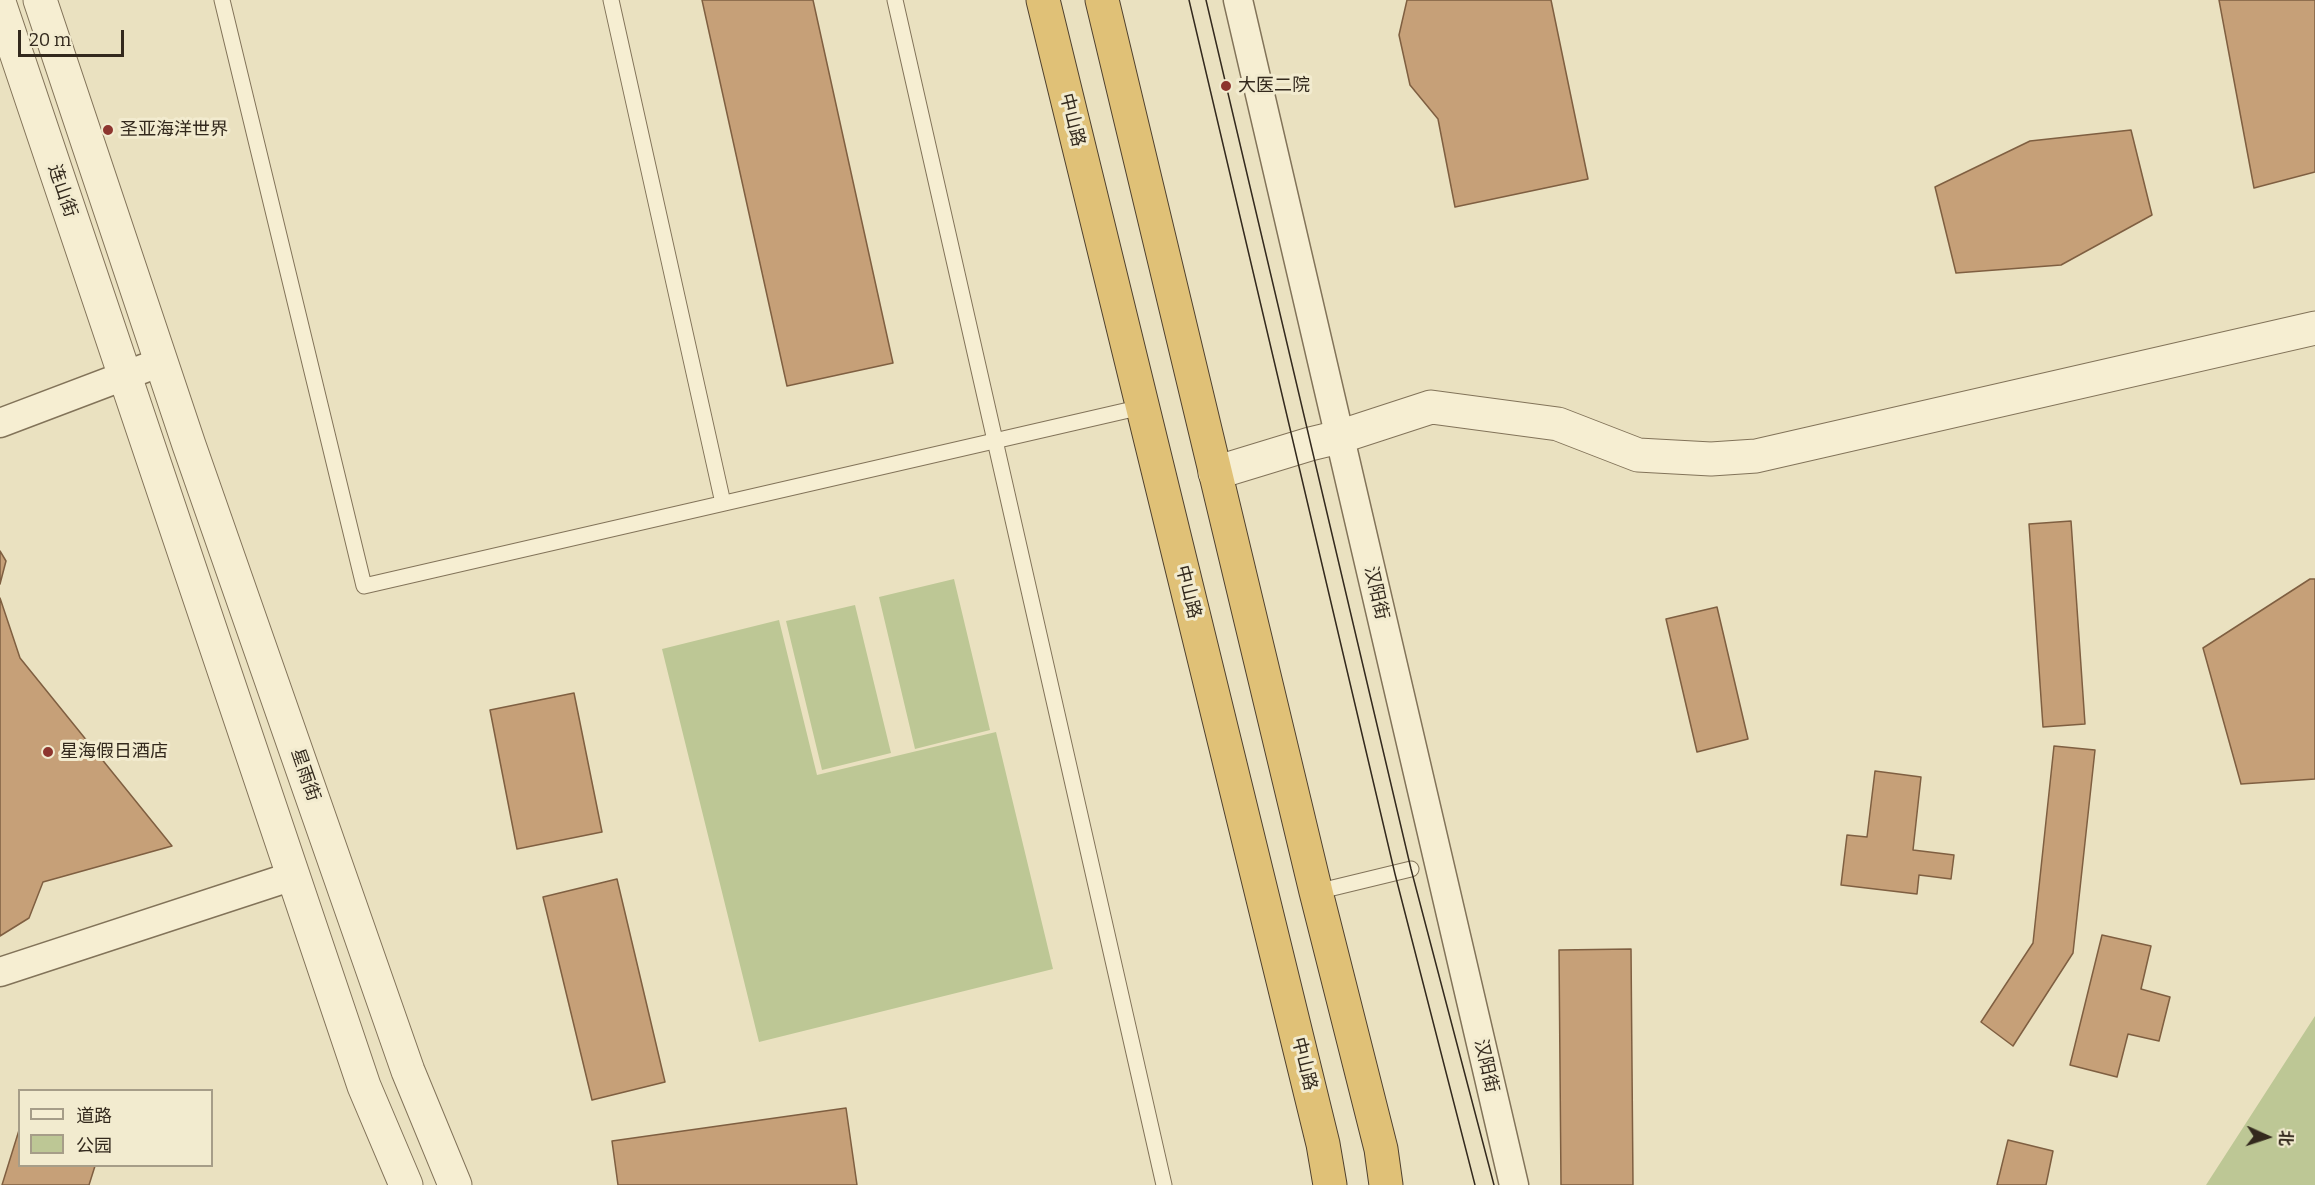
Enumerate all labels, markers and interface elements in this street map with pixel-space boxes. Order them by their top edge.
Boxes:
scale bar [21,18,128,56]
text: 20 m [29,29,71,51]
place label: 大医二院 [1238,75,1310,97]
marker: 大医二院 [1219,79,1233,93]
street label: 中山路 [1055,91,1089,149]
place label: 圣亚海洋世界 [120,119,228,141]
marker: 圣亚海洋世界 [101,123,115,137]
street label: 连山街 [43,162,81,220]
street label: 中山路 [1171,563,1205,621]
street label: 汉阳街 [1359,564,1393,622]
place label: 星海假日酒店 [60,741,168,763]
marker: 星海假日酒店 [41,745,55,759]
street label: 星雨街 [286,746,324,804]
street label: 中山路 [1287,1035,1321,1093]
street label: 汉阳街 [1469,1037,1503,1095]
legend [18,1089,213,1167]
text: 道路 [76,1105,112,1127]
north arrow [2237,1107,2297,1167]
text: 北 [2276,1129,2295,1146]
text: 公园 [76,1135,112,1157]

